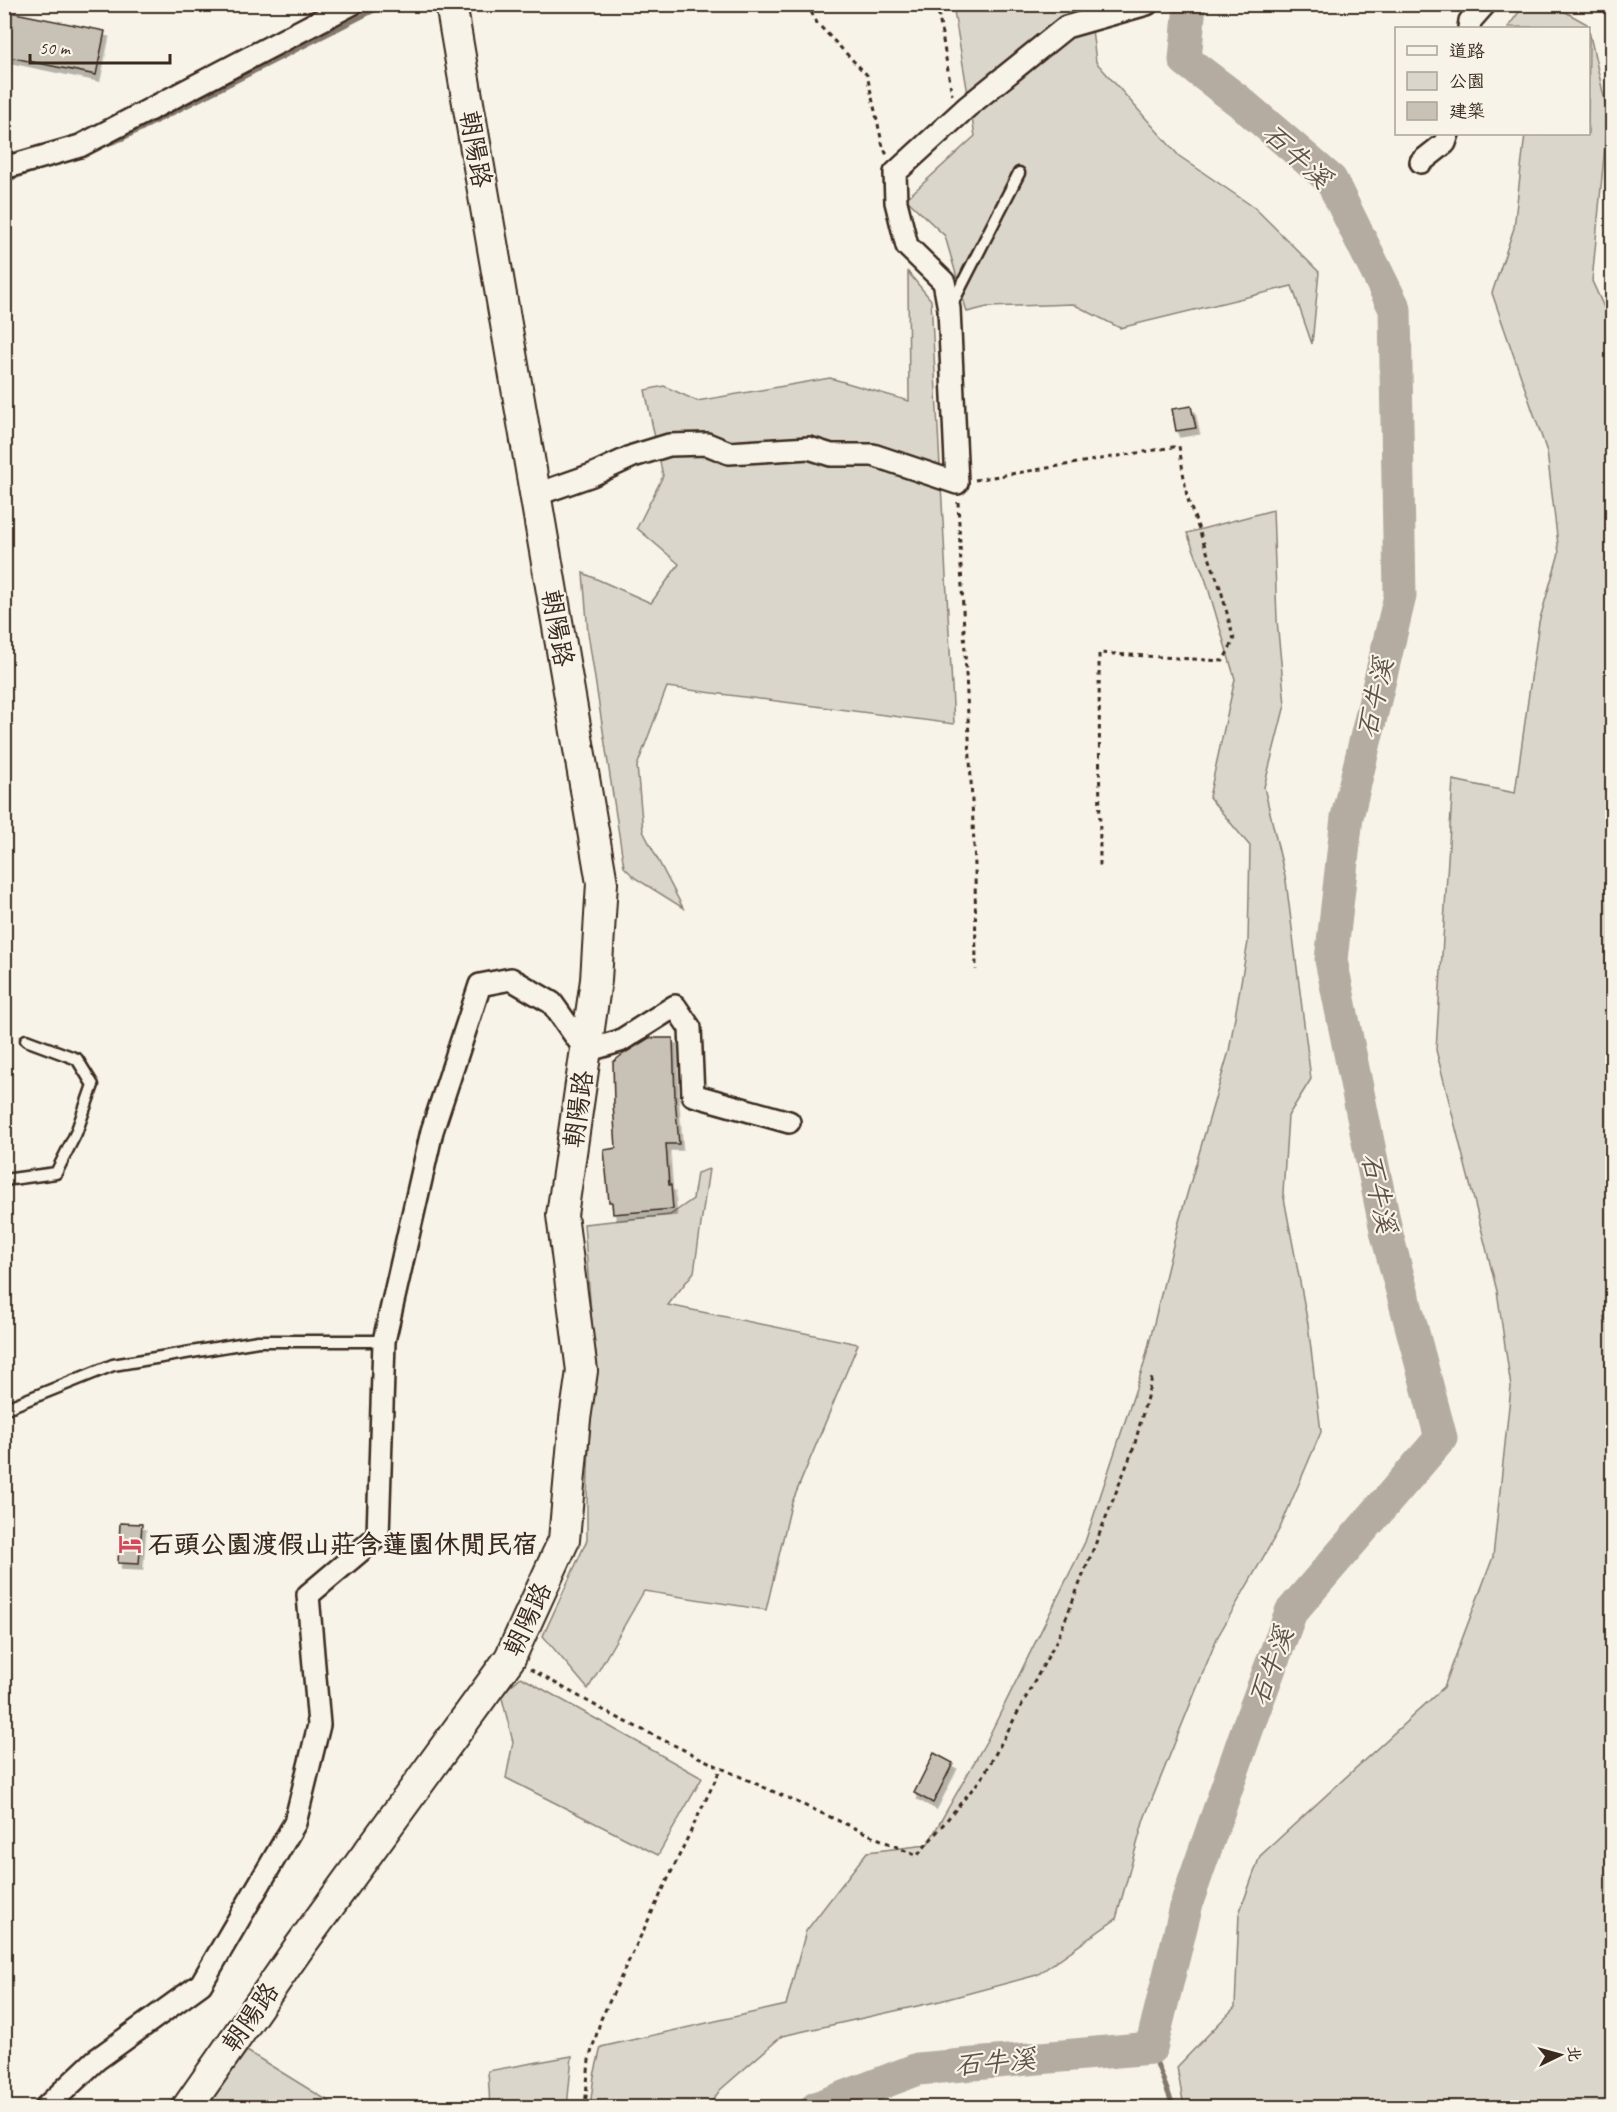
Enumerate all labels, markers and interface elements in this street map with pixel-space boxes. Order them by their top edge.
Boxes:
scale bar [30,27,170,65]
legend [1395,27,1590,135]
text: 50 m [39,37,72,59]
text: 道路 [1449,40,1485,62]
text: 公園 [1449,70,1485,92]
text: 建築 [1449,100,1485,122]
street label: 朝陽路 [452,108,499,190]
water label: 石牛溪 [1256,116,1340,197]
street label: 朝陽路 [534,587,581,669]
water label: 石牛溪 [1349,653,1401,741]
street label: 朝陽路 [557,1068,600,1150]
water label: 石牛溪 [1354,1150,1404,1238]
place label: 石頭公園渡假山莊含蓮園休閒民宿 [148,1528,538,1561]
hotel icon: 石頭公園渡假山莊含蓮園休閒民宿 [117,1531,143,1557]
street label: 朝陽路 [496,1577,559,1662]
water label: 石牛溪 [1241,1620,1302,1710]
street label: 朝陽路 [215,1976,286,2059]
north arrow [1530,2025,1590,2085]
water label: 石牛溪 [953,2041,1039,2082]
text: 北 [1563,2045,1585,2063]

